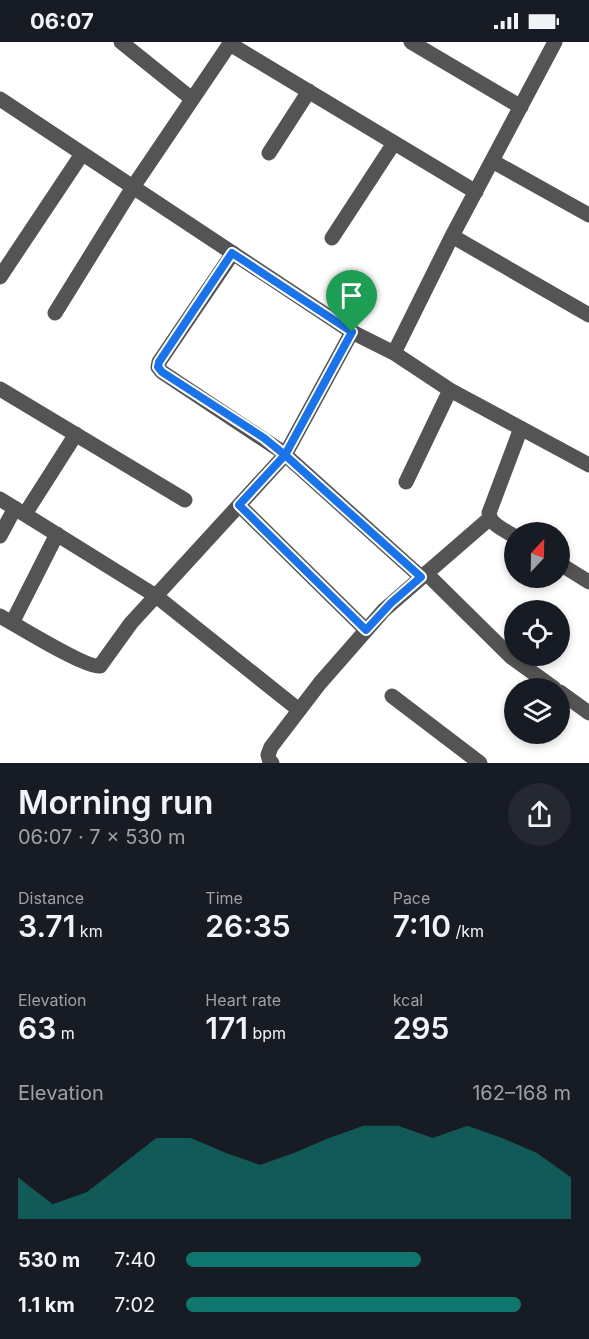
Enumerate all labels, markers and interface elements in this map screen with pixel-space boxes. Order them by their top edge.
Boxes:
text: 06:07 [30,8,94,34]
pin [326,270,377,332]
icon: arrive [335,279,368,312]
north arrow [504,522,570,588]
map controls [504,522,570,744]
button: locate [504,600,570,666]
button: layers [504,678,570,744]
text: Morning run [18,782,213,822]
button: share [508,783,571,846]
text: 06:07 · 7 × 530 m [18,825,185,849]
text: Distance [18,888,84,908]
text: Time [205,888,243,908]
text: Pace [393,888,430,908]
text: 3.71 [18,908,75,944]
text: 26:35 [205,908,291,944]
text: 7:10 [393,908,451,944]
text: km [75,921,103,941]
text: /km [451,921,484,941]
text: Elevation [18,990,87,1010]
text: Heart rate [205,990,281,1010]
text: kcal [393,990,423,1010]
text: 63 [18,1010,56,1046]
text: 171 [205,1010,248,1046]
text: 295 [393,1010,449,1046]
text: m [56,1023,75,1043]
text: bpm [248,1023,286,1043]
text: Elevation [18,1081,104,1105]
text: 162–168 m [472,1081,571,1105]
text: 530 m [18,1248,80,1272]
text: 7:40 [114,1248,156,1272]
text: 1.1 km [18,1293,75,1317]
text: 7:02 [114,1293,155,1317]

